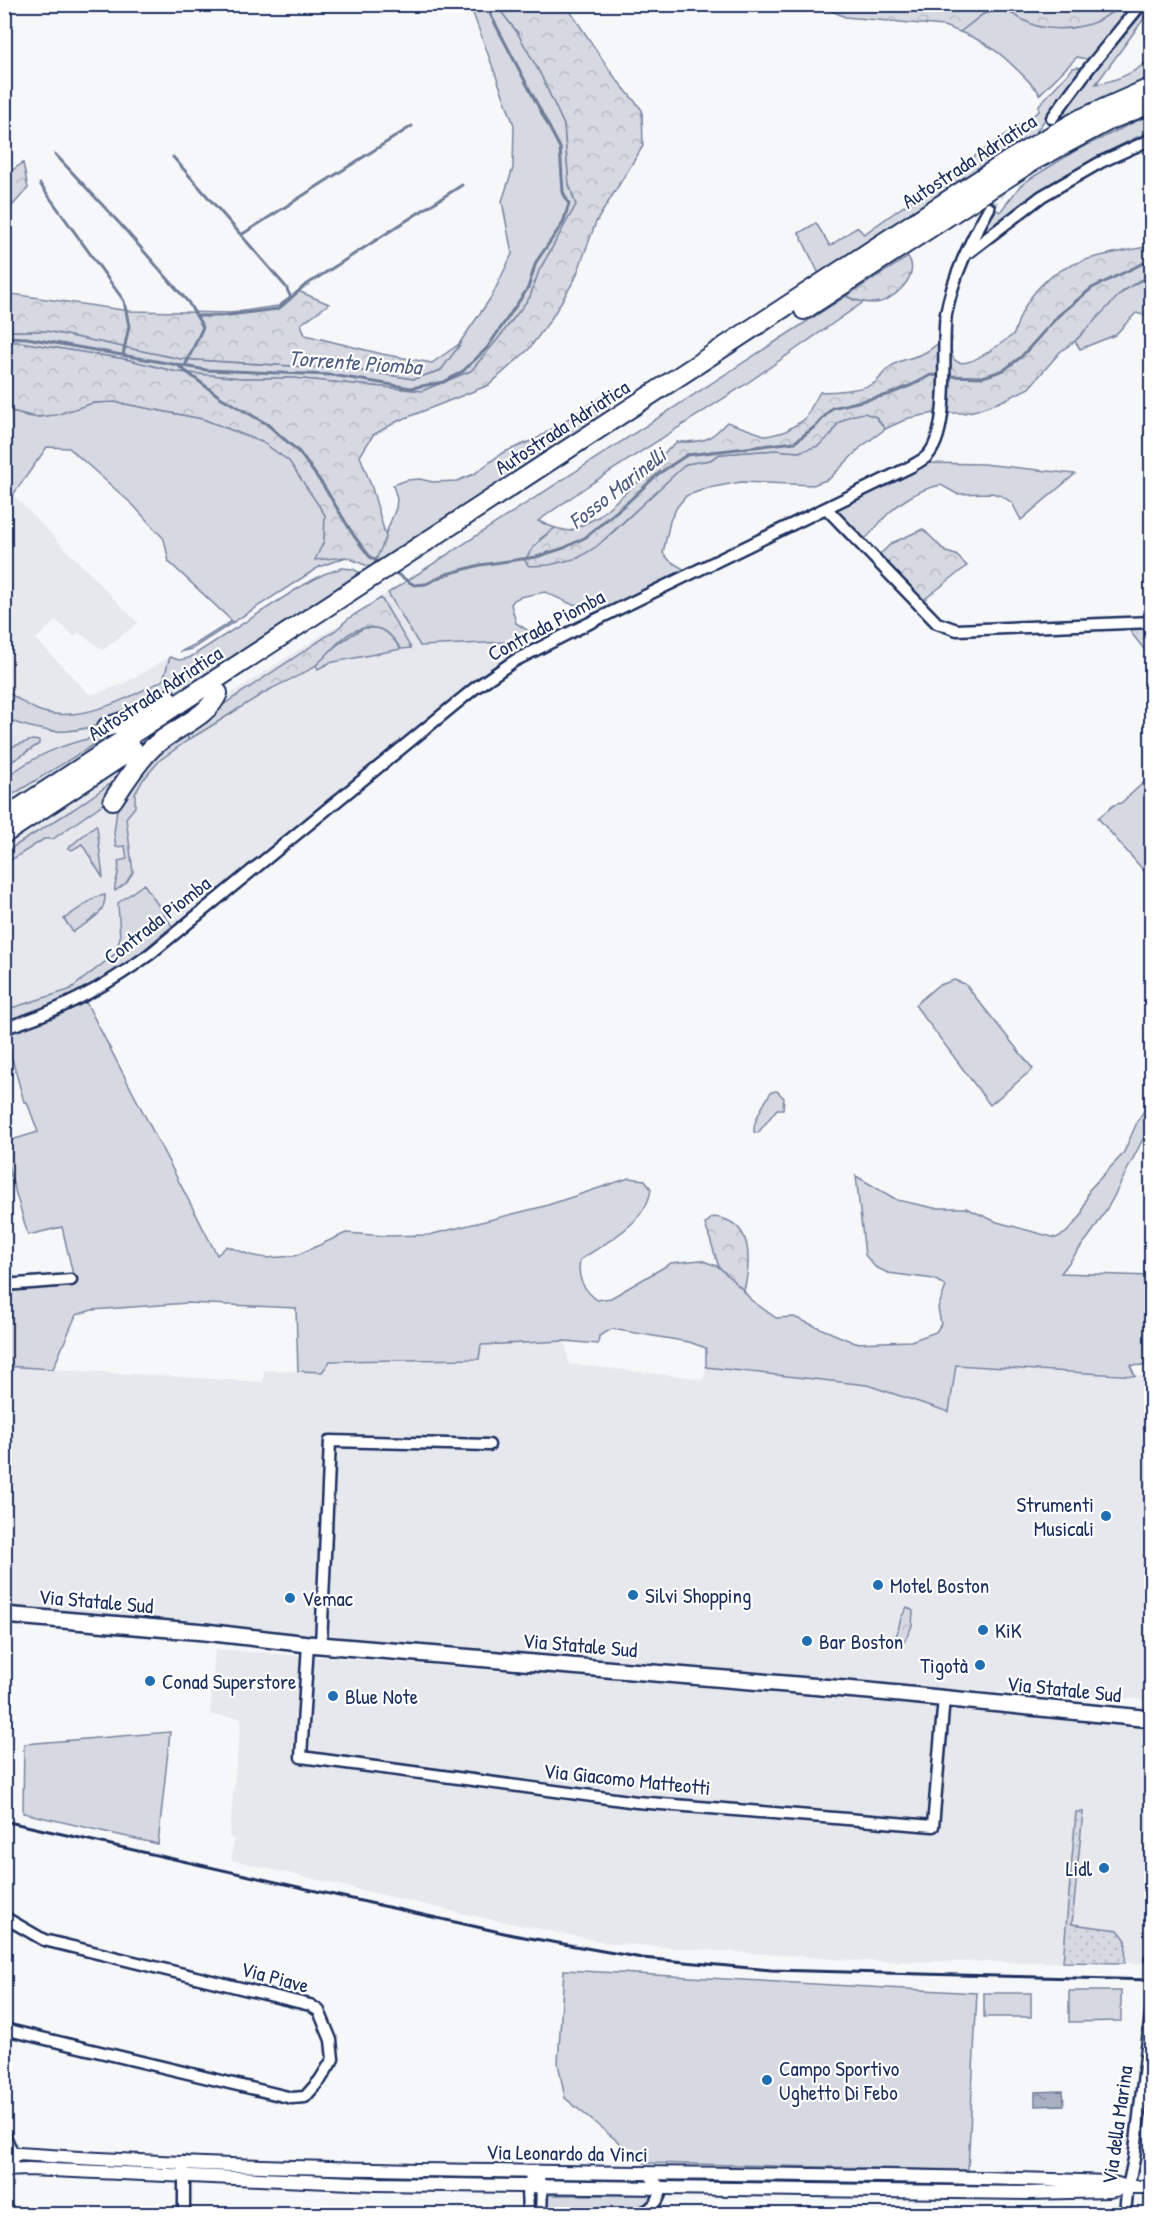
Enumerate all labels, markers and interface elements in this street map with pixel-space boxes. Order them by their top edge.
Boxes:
street label: Autostrada Adriatica [896,107,1042,215]
water label: Torrente Piomba [288,342,425,382]
street label: Autostrada Adriatica [489,373,635,481]
water label: Fosso Marinelli [562,439,674,536]
street label: Contrada Piomba [482,582,610,668]
street label: Autostrada Adriatica [82,639,228,747]
street label: Contrada Piomba [97,869,217,971]
place label: Strumenti Musicali [1017,1490,1094,1543]
marker: Strumenti Musicali [1099,1509,1113,1523]
place label: Motel Boston [890,1571,989,1600]
marker: Motel Boston [871,1578,885,1592]
place label: Silvi Shopping [645,1581,751,1610]
street label: Via Statale Sud [37,1582,155,1620]
place label: Vemac [302,1584,354,1613]
marker: Silvi Shopping [626,1588,640,1602]
marker: Vemac [283,1591,297,1605]
place label: KiK [995,1616,1022,1645]
marker: KiK [976,1623,990,1637]
street label: Via Statale Sud [521,1626,639,1664]
place label: Bar Boston [819,1627,903,1656]
marker: Bar Boston [800,1634,814,1648]
place label: Tigotà [920,1651,968,1680]
marker: Tigotà [973,1658,987,1672]
place label: Conad Superstore [162,1667,296,1696]
street label: Via Statale Sud [1005,1669,1123,1709]
marker: Conad Superstore [143,1674,157,1688]
place label: Blue Note [345,1682,418,1711]
marker: Blue Note [326,1689,340,1703]
street label: Via Giacomo Matteotti [542,1756,712,1802]
place label: Lidl [1066,1854,1092,1883]
marker: Lidl [1097,1861,1111,1875]
street label: Via Piave [238,1954,312,2000]
place label: Campo Sportivo Ughetto Di Febo [779,2054,899,2107]
street label: Via della Marina [1094,2064,1140,2186]
marker: Campo Sportivo Ughetto Di Febo [760,2073,774,2087]
street label: Via Leonardo da Vinci [486,2137,648,2169]

